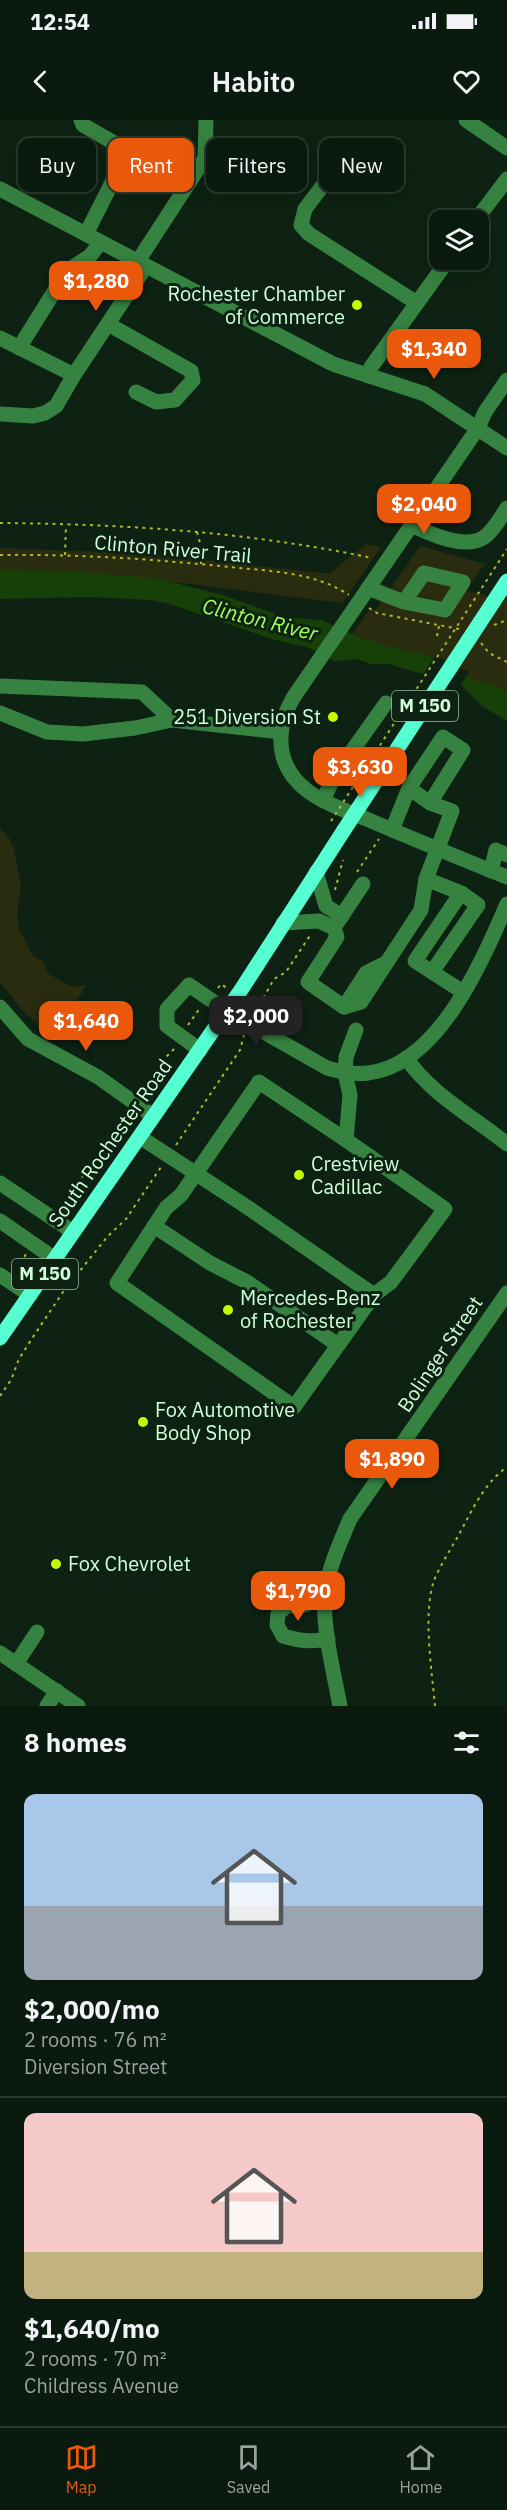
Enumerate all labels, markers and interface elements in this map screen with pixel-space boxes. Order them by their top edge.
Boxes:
text: 12:54 [30,7,90,36]
text: Habito [212,64,295,99]
icon: back [24,65,57,98]
icon: heart [450,65,483,98]
chip: Buy [18,138,96,192]
chip: Rent [108,138,194,192]
chip: Filters [206,138,307,192]
chip: New [319,138,404,192]
map controls [429,210,489,270]
button: layers [429,210,489,270]
pin: $1,280 [47,261,145,312]
text: $1,280 [63,267,129,294]
place label: Rochester Chamber of Commerce [167,280,345,330]
marker: Rochester Chamber of Commerce [350,298,364,312]
pin: $1,340 [385,329,483,380]
text: $1,340 [401,335,467,362]
pin: $2,040 [375,484,473,535]
text: $2,040 [391,490,457,517]
street label: Clinton River Trail [93,528,253,569]
water label: Clinton River [200,591,322,647]
road number: M 150 [392,691,458,721]
place label: 251 Diversion St [173,703,321,730]
marker: 251 Diversion St [326,710,340,724]
pin: $3,630 [311,747,409,798]
text: $3,630 [327,753,393,780]
pin: $2,000 [207,996,305,1047]
pin: $1,640 [37,1001,135,1052]
text: $2,000 [223,1002,289,1029]
text: $1,640 [53,1007,119,1034]
street label: South Rochester Road [41,1053,178,1232]
place label: Crestview Cadillac [311,1150,399,1200]
marker: Crestview Cadillac [292,1168,306,1182]
road number: M 150 [12,1259,78,1289]
place label: Mercedes-Benz of Rochester [240,1284,380,1334]
street label: Bolinger Street [391,1290,488,1417]
marker: Mercedes-Benz of Rochester [221,1303,235,1317]
place label: Fox Automotive Body Shop [155,1396,295,1446]
marker: Fox Automotive Body Shop [136,1415,150,1429]
pin: $1,890 [343,1439,441,1490]
text: $1,890 [359,1445,425,1472]
place label: Fox Chevrolet [68,1550,191,1577]
marker: Fox Chevrolet [49,1557,63,1571]
pin: $1,790 [249,1571,347,1622]
text: $1,790 [265,1577,331,1604]
text: 8 homes [24,1725,127,1759]
icon: filters [450,1726,483,1759]
icon: home [200,1833,308,1941]
text: $2,000/mo [24,1992,160,2026]
text: 2 rooms · 76 m² [24,2026,167,2053]
text: Diversion Street [24,2053,167,2080]
icon: home [200,2152,308,2260]
text: $1,640/mo [24,2311,160,2345]
text: 2 rooms · 70 m² [24,2345,167,2372]
text: Childress Avenue [24,2372,179,2399]
tab: Map [65,2441,98,2497]
tab: Saved [227,2441,270,2497]
tab: Home [399,2441,442,2497]

